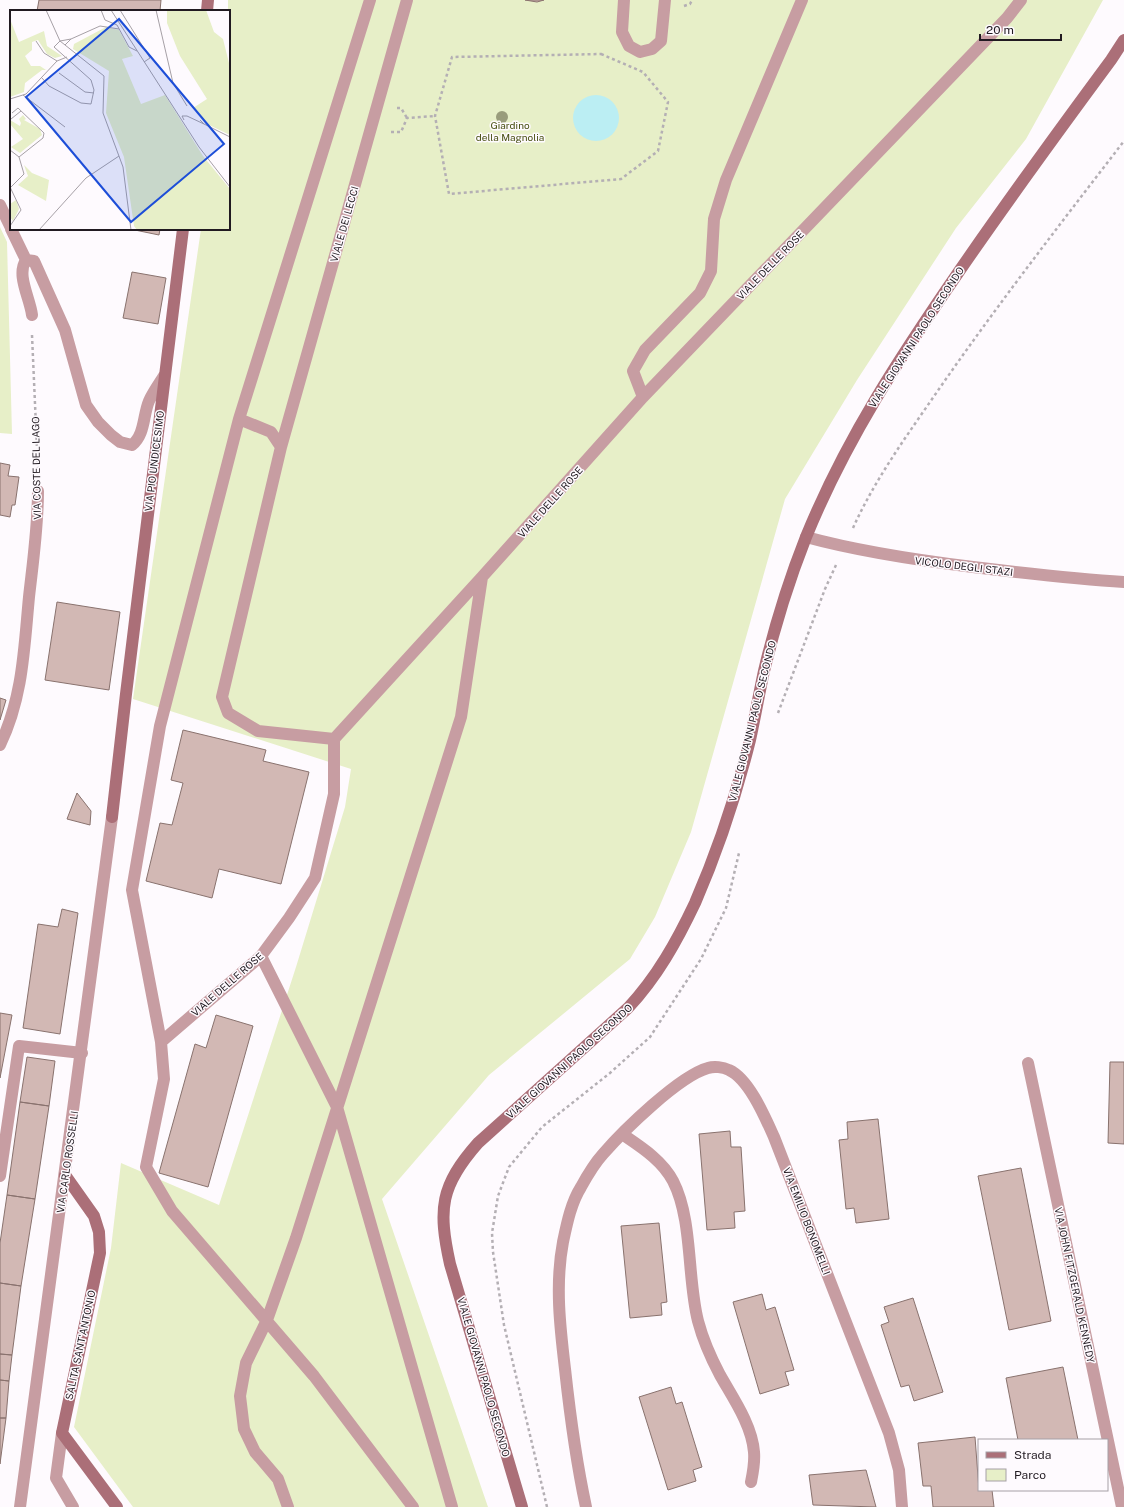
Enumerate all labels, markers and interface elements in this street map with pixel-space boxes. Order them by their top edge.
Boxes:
inset map [10,10,230,230]
scale bar [980,16,1061,42]
text: 20 m [986,23,1014,37]
park label: Giardino della Magnolia [476,119,544,143]
street label: VIALE DEI LECCI [327,185,361,263]
street label: VIALE DELLE ROSE [734,228,806,302]
street label: VIALE GIOVANNI PAOLO SECONDO [866,264,966,410]
street label: VIA PIO UNDICESIMO [142,410,166,512]
street label: VIA COSTE DEL LAGO [29,416,43,520]
street label: VIALE DELLE ROSE [515,464,585,540]
street label: VICOLO DEGLI STAZI [914,554,1014,578]
street label: VIALE GIOVANNI PAOLO SECONDO [726,639,778,803]
street label: VIALE DELLE ROSE [189,950,265,1018]
street label: VIALE GIOVANNI PAOLO SECONDO [503,1001,635,1121]
street label: VIA CARLO ROSSELLI [54,1110,80,1214]
street label: VIA EMILIO BONOMELLI [781,1166,833,1276]
street label: VIA JOHN FITZGERALD KENNEDY [1053,1206,1097,1364]
street label: SALITA SANT'ANTONIO [62,1289,98,1401]
street label: VIALE GIOVANNI PAOLO SECONDO [455,1296,513,1458]
legend [978,1439,1108,1491]
text: Strada [1014,1448,1051,1462]
text: Parco [1014,1468,1046,1482]

